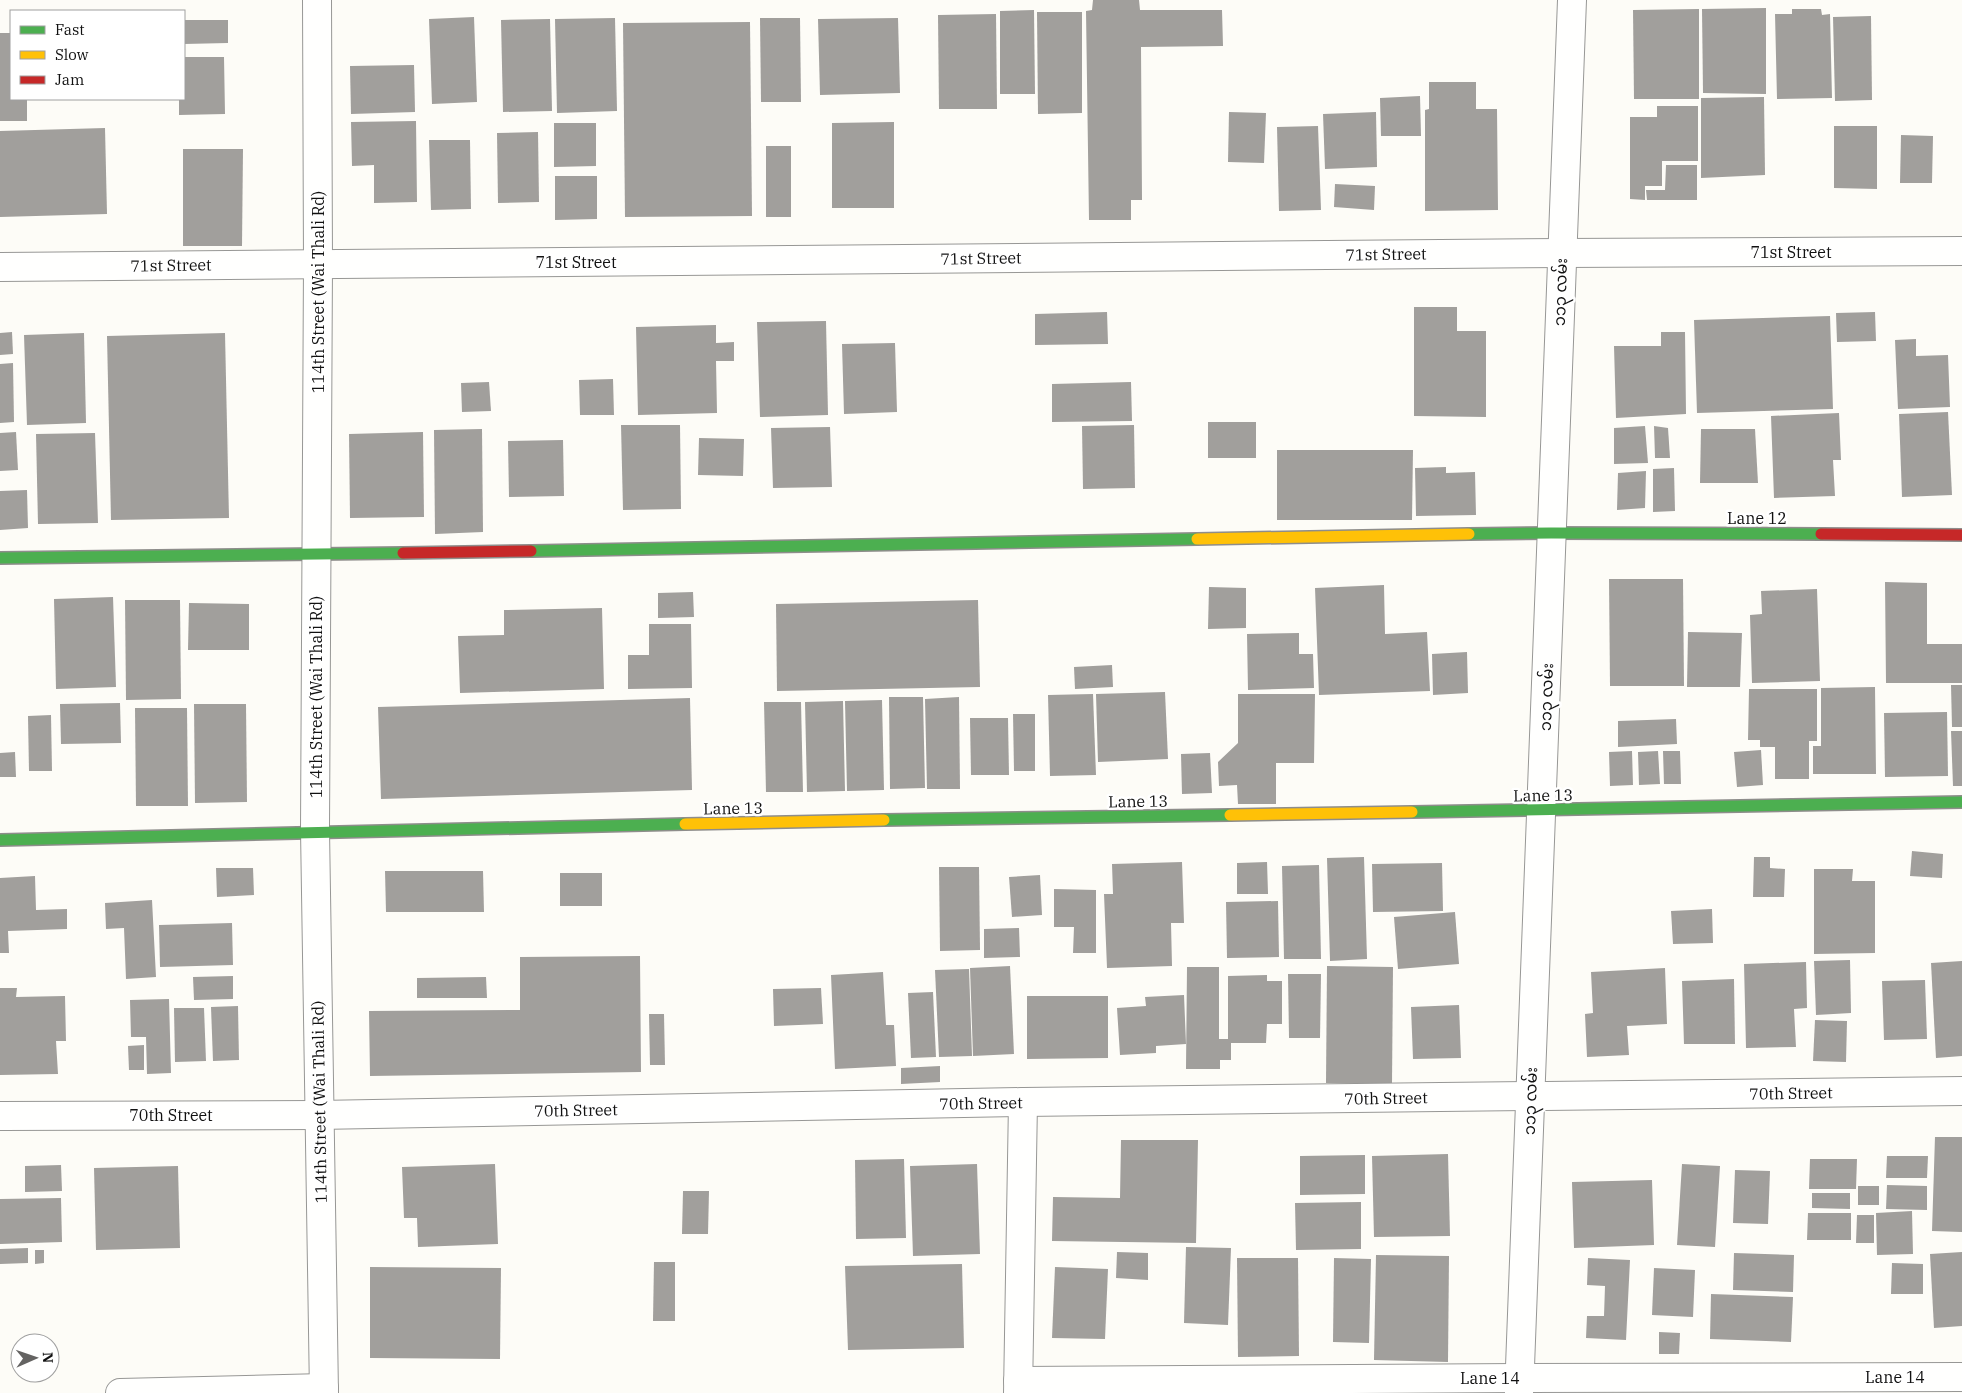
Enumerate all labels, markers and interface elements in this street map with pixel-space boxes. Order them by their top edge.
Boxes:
legend [10,10,185,100]
text: Fast [55,20,85,39]
text: Slow [55,45,89,64]
text: Jam [55,70,84,89]
street label: 114th Street (Wai Thali Rd) [308,191,328,393]
street label: 71st Street [1750,242,1832,262]
street label: 71st Street [1345,243,1427,265]
street label: 71st Street [940,247,1022,269]
street label: 71st Street [535,252,617,272]
street label: 71st Street [130,254,212,276]
street label: ၁၁၃ လမ်း [1548,258,1575,326]
street label: Lane 12 [1727,508,1787,528]
street label: 114th Street (Wai Thali Rd) [306,596,326,798]
street label: ၁၁၃ လမ်း [1534,663,1561,731]
street label: Lane 13 [1513,784,1573,806]
street label: Lane 13 [1108,790,1168,812]
street label: Lane 13 [703,797,763,819]
street label: 114th Street (Wai Thali Rd) [307,1001,331,1203]
street label: ၁၁၃ လမ်း [1518,1067,1545,1135]
street label: 70th Street [1749,1082,1833,1104]
street label: 70th Street [1344,1087,1428,1109]
street label: 70th Street [939,1092,1023,1114]
street label: 70th Street [534,1099,618,1121]
street label: 70th Street [129,1105,213,1125]
north arrow [10,1333,60,1383]
text: N [39,1352,57,1363]
street label: Lane 14 [1865,1367,1925,1387]
street label: Lane 14 [1460,1368,1520,1388]

